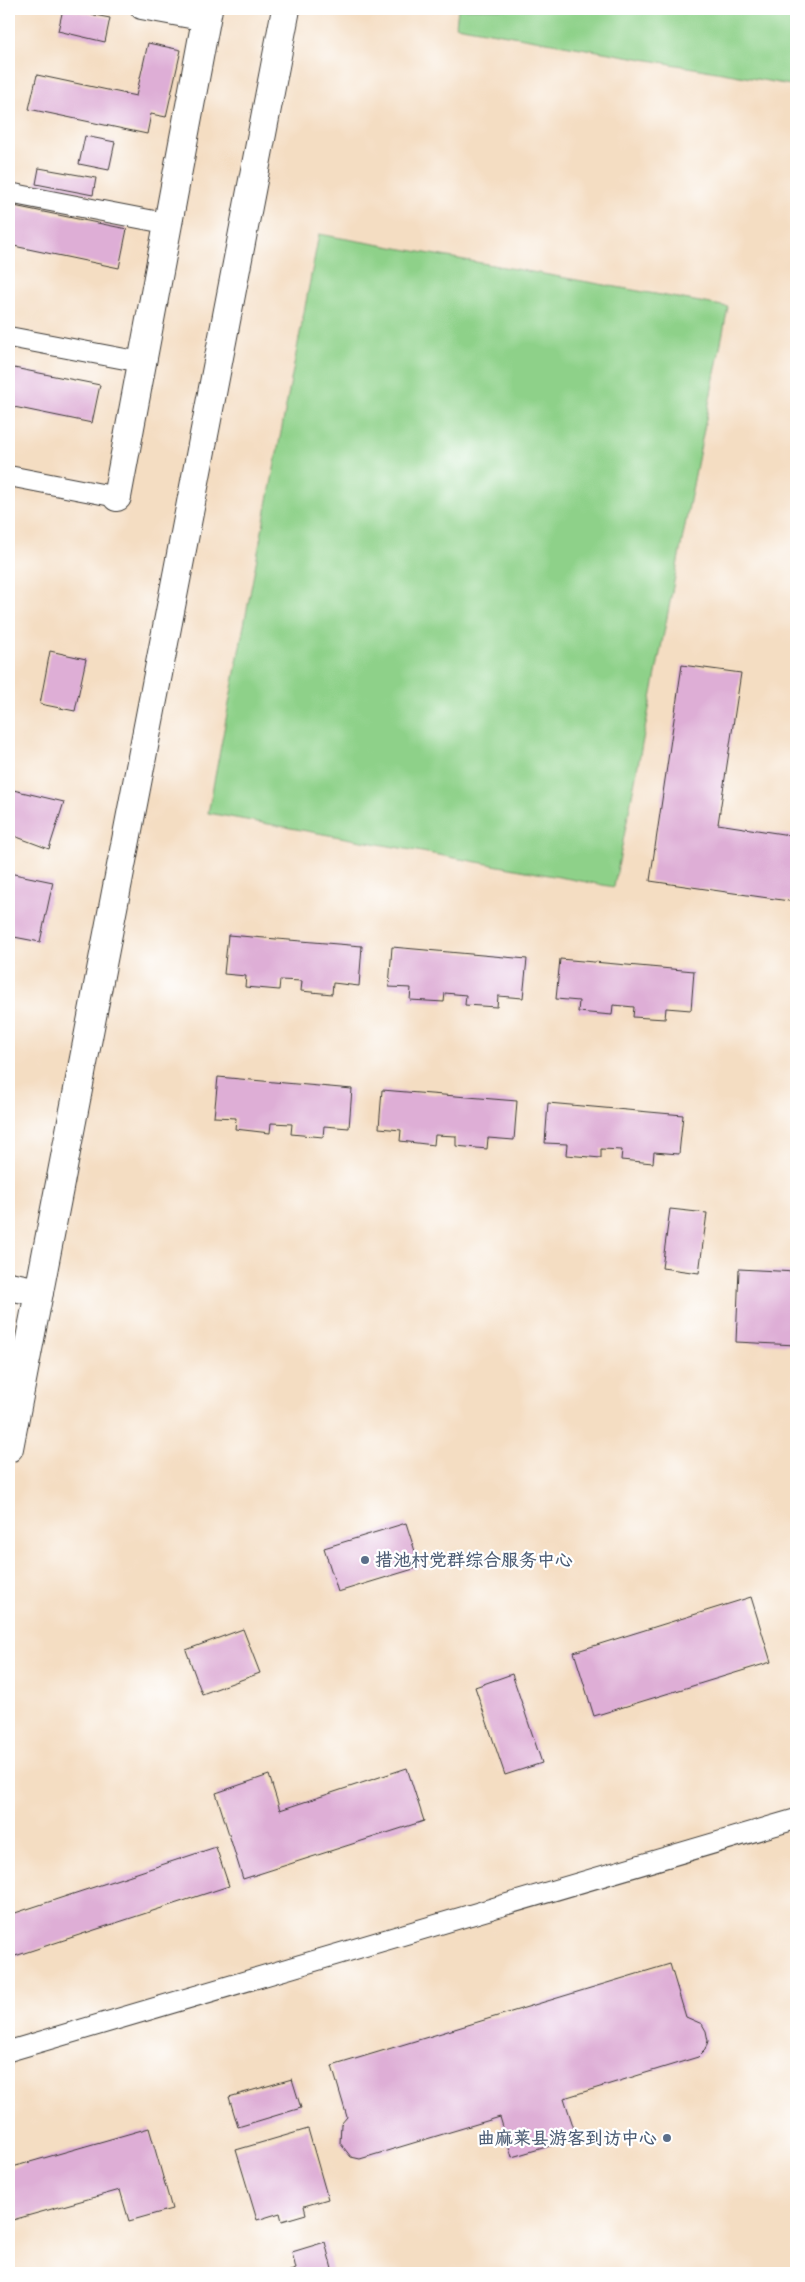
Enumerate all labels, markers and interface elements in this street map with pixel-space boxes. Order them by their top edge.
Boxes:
place label: 措池村党群综合服务中心 [375,1549,573,1572]
marker: 措池村党群综合服务中心 [359,1554,371,1566]
place label: 曲麻莱县游客到访中心 [477,2127,657,2150]
marker: 曲麻莱县游客到访中心 [661,2132,673,2144]

